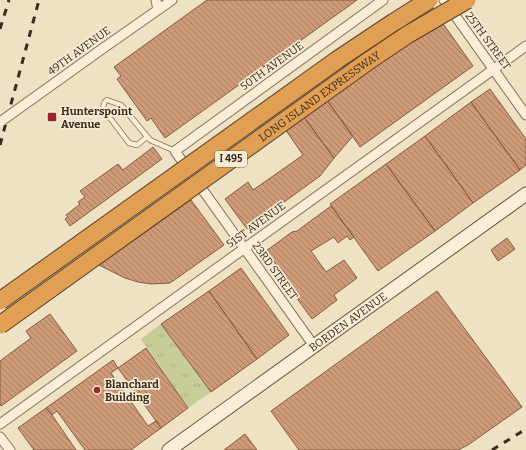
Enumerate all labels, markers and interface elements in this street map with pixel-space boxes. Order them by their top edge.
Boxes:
street label: 25TH STREET [463,10,514,73]
street label: 49TH AVENUE [45,24,113,78]
street label: 50TH AVENUE [238,39,306,93]
street label: LONG ISLAND EXPRESSWAY [256,48,383,144]
place label: Hunterspoint Avenue [61,105,133,131]
marker: Hunterspoint Avenue [46,111,58,123]
road number: I 495 [215,151,247,167]
street label: 51ST AVENUE [224,199,288,251]
street label: 23RD STREET [250,239,301,303]
street label: BORDEN AVENUE [306,289,389,354]
place label: Blanchard Building [105,378,159,404]
marker: Blanchard Building [92,385,102,395]

